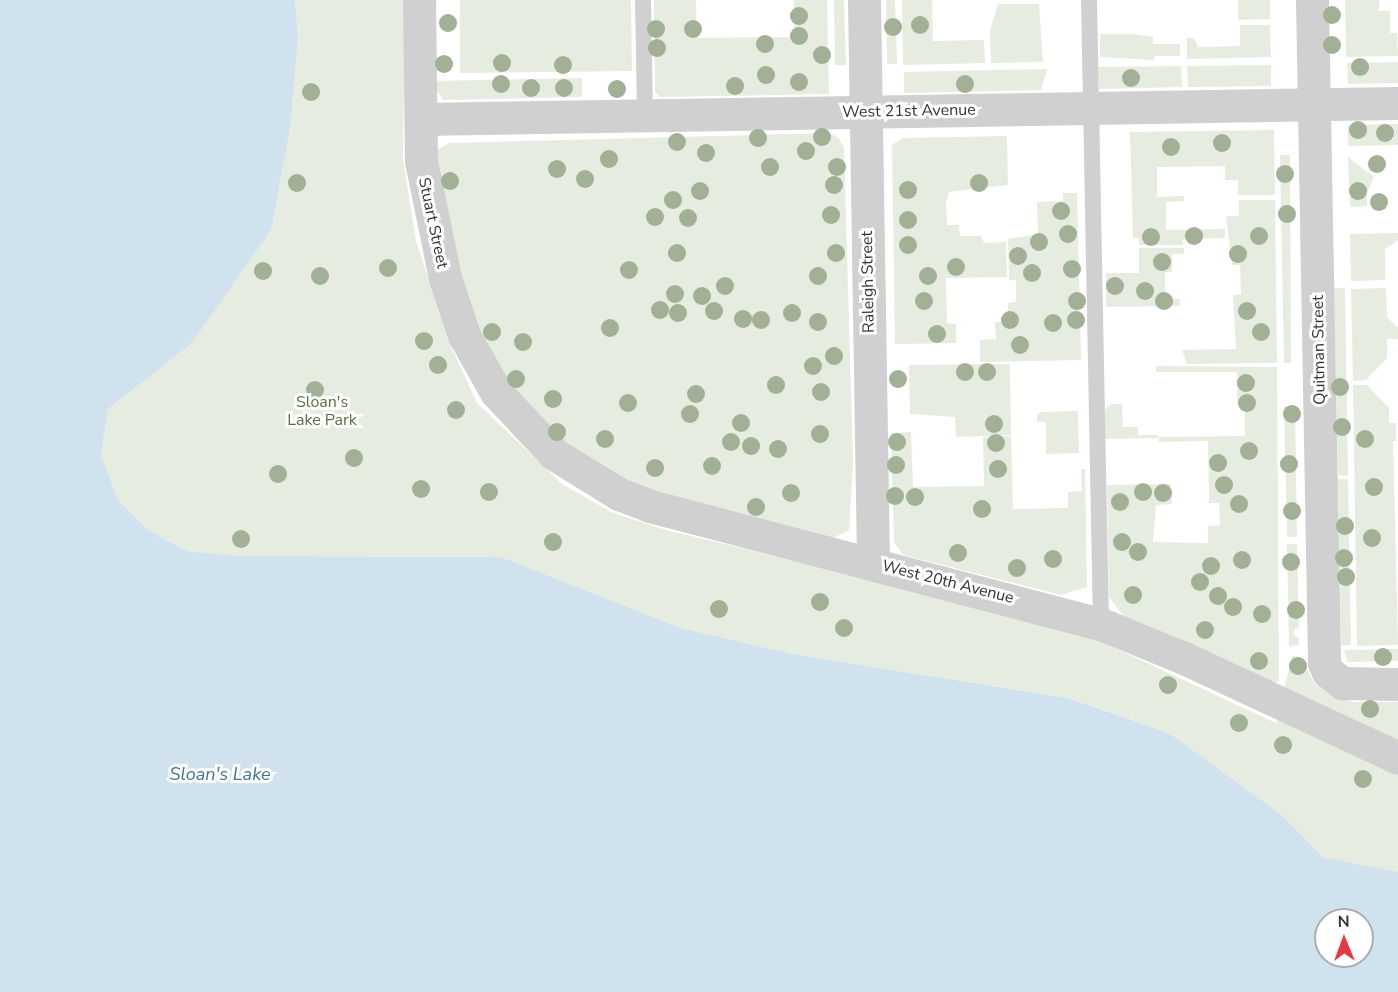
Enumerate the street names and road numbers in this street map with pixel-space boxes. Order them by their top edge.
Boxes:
street label: West 21st Avenue [842,100,976,122]
street label: Stuart Street [414,176,452,270]
street label: Raleigh Street [858,231,878,333]
street label: Quitman Street [1308,295,1330,405]
street label: West 20th Avenue [880,556,1016,608]

